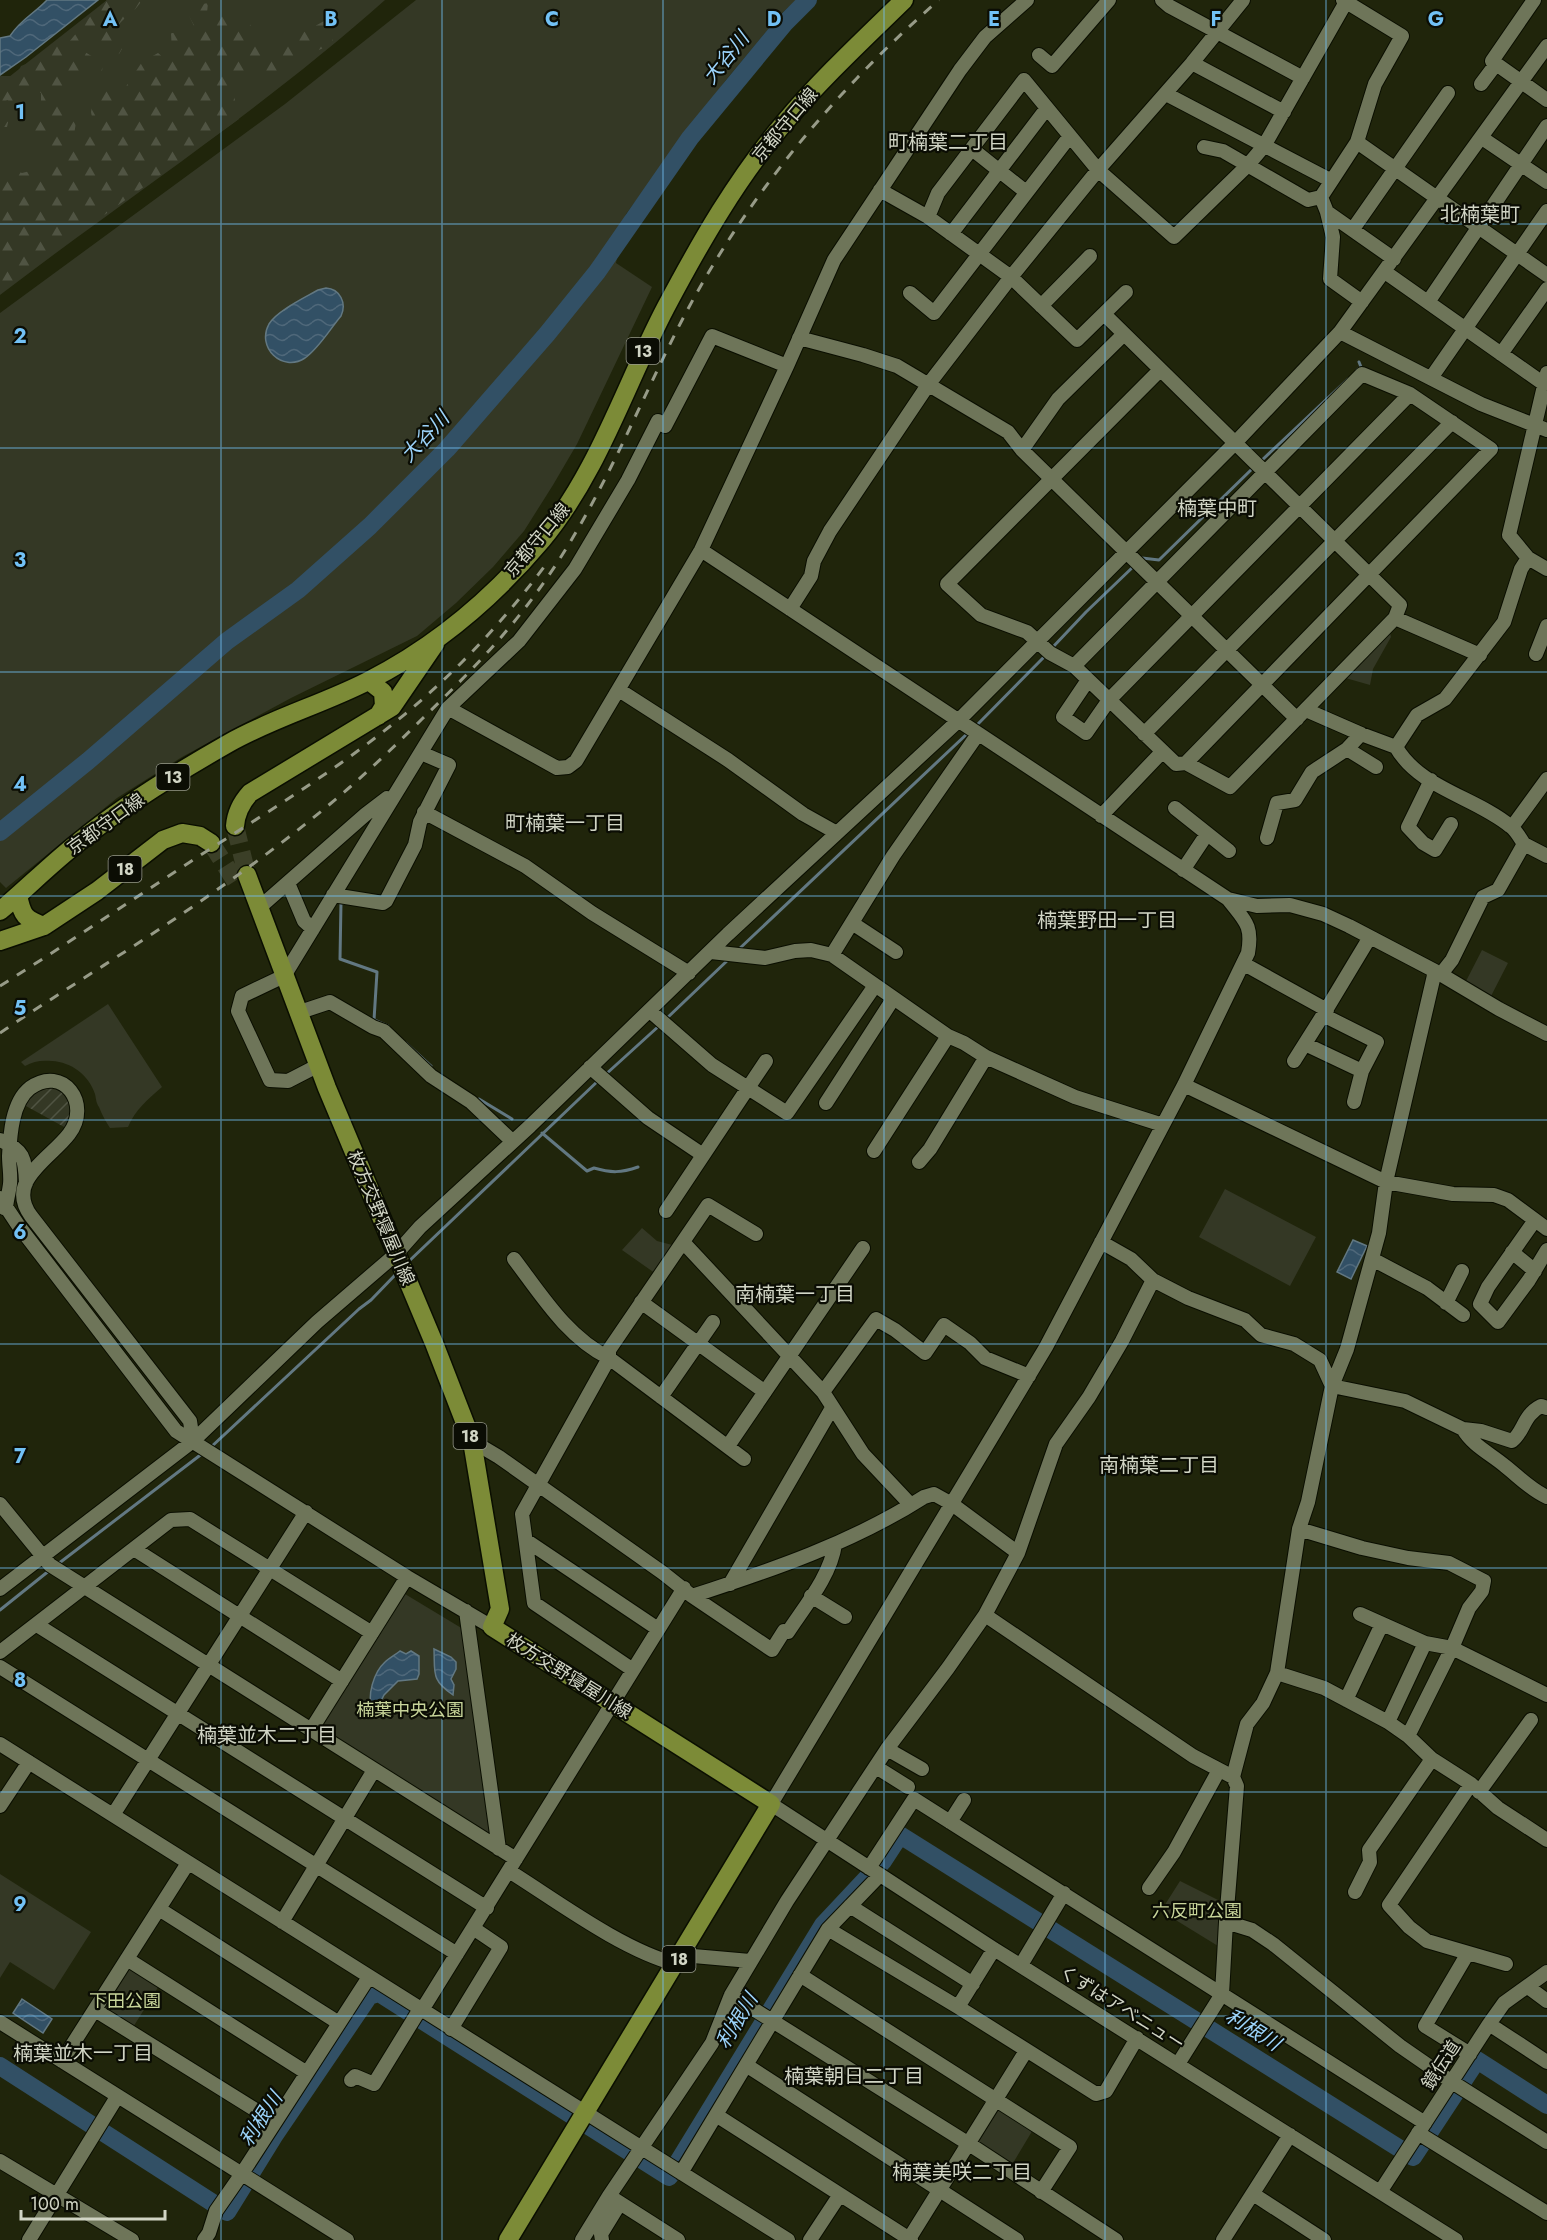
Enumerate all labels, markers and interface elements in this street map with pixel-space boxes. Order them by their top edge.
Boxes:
text: A [102,5,118,34]
text: B [324,5,338,34]
text: C [545,5,559,34]
text: D [767,5,781,34]
text: E [988,5,1000,34]
text: F [1210,5,1222,34]
text: G [1428,5,1444,34]
water label: 大谷川 [696,24,757,90]
street label: 京都守口線 [746,82,824,168]
text: 1 [15,98,25,127]
district label: 町楠葉二丁目 [888,128,1008,157]
district label: 北楠葉町 [1440,200,1520,229]
text: 2 [13,322,27,351]
road number: 13 [626,338,660,364]
water label: 大谷川 [394,404,457,469]
district label: 楠葉中町 [1177,494,1257,523]
street label: 京都守口線 [498,497,576,583]
text: 3 [14,546,26,575]
road number: 13 [156,764,190,790]
text: 4 [13,770,27,799]
street label: 京都守口線 [62,787,150,861]
district label: 町楠葉一丁目 [505,809,625,838]
road number: 18 [108,856,142,882]
district label: 楠葉野田一丁目 [1037,906,1177,935]
text: 5 [14,994,27,1023]
street label: 枚方交野寝屋川線 [341,1147,421,1289]
text: 6 [13,1218,27,1247]
district label: 南楠葉一丁目 [735,1280,855,1309]
road number: 18 [454,1423,486,1449]
text: 7 [14,1442,27,1471]
district label: 南楠葉二丁目 [1099,1451,1219,1480]
street label: 枚方交野寝屋川線 [501,1627,637,1725]
text: 8 [14,1666,26,1695]
park label: 楠葉中央公園 [356,1697,464,1723]
district label: 楠葉並木二丁目 [197,1721,337,1750]
text: 9 [13,1890,27,1919]
park label: 六反町公園 [1152,1898,1242,1924]
road number: 18 [662,1946,696,1972]
street label: くずはアベニュー [1054,1959,1190,2057]
water label: 利根川 [709,1986,766,2054]
park label: 下田公園 [89,1988,161,2014]
water label: 利根川 [1220,2002,1288,2059]
street label: 鏡伝道 [1415,2035,1467,2095]
district label: 楠葉並木一丁目 [13,2039,153,2068]
district label: 楠葉朝日二丁目 [784,2062,924,2091]
water label: 利根川 [233,2084,291,2152]
district label: 楠葉美咲二丁目 [892,2158,1032,2187]
scale bar [21,2183,165,2221]
text: 100 m [30,2191,79,2217]

